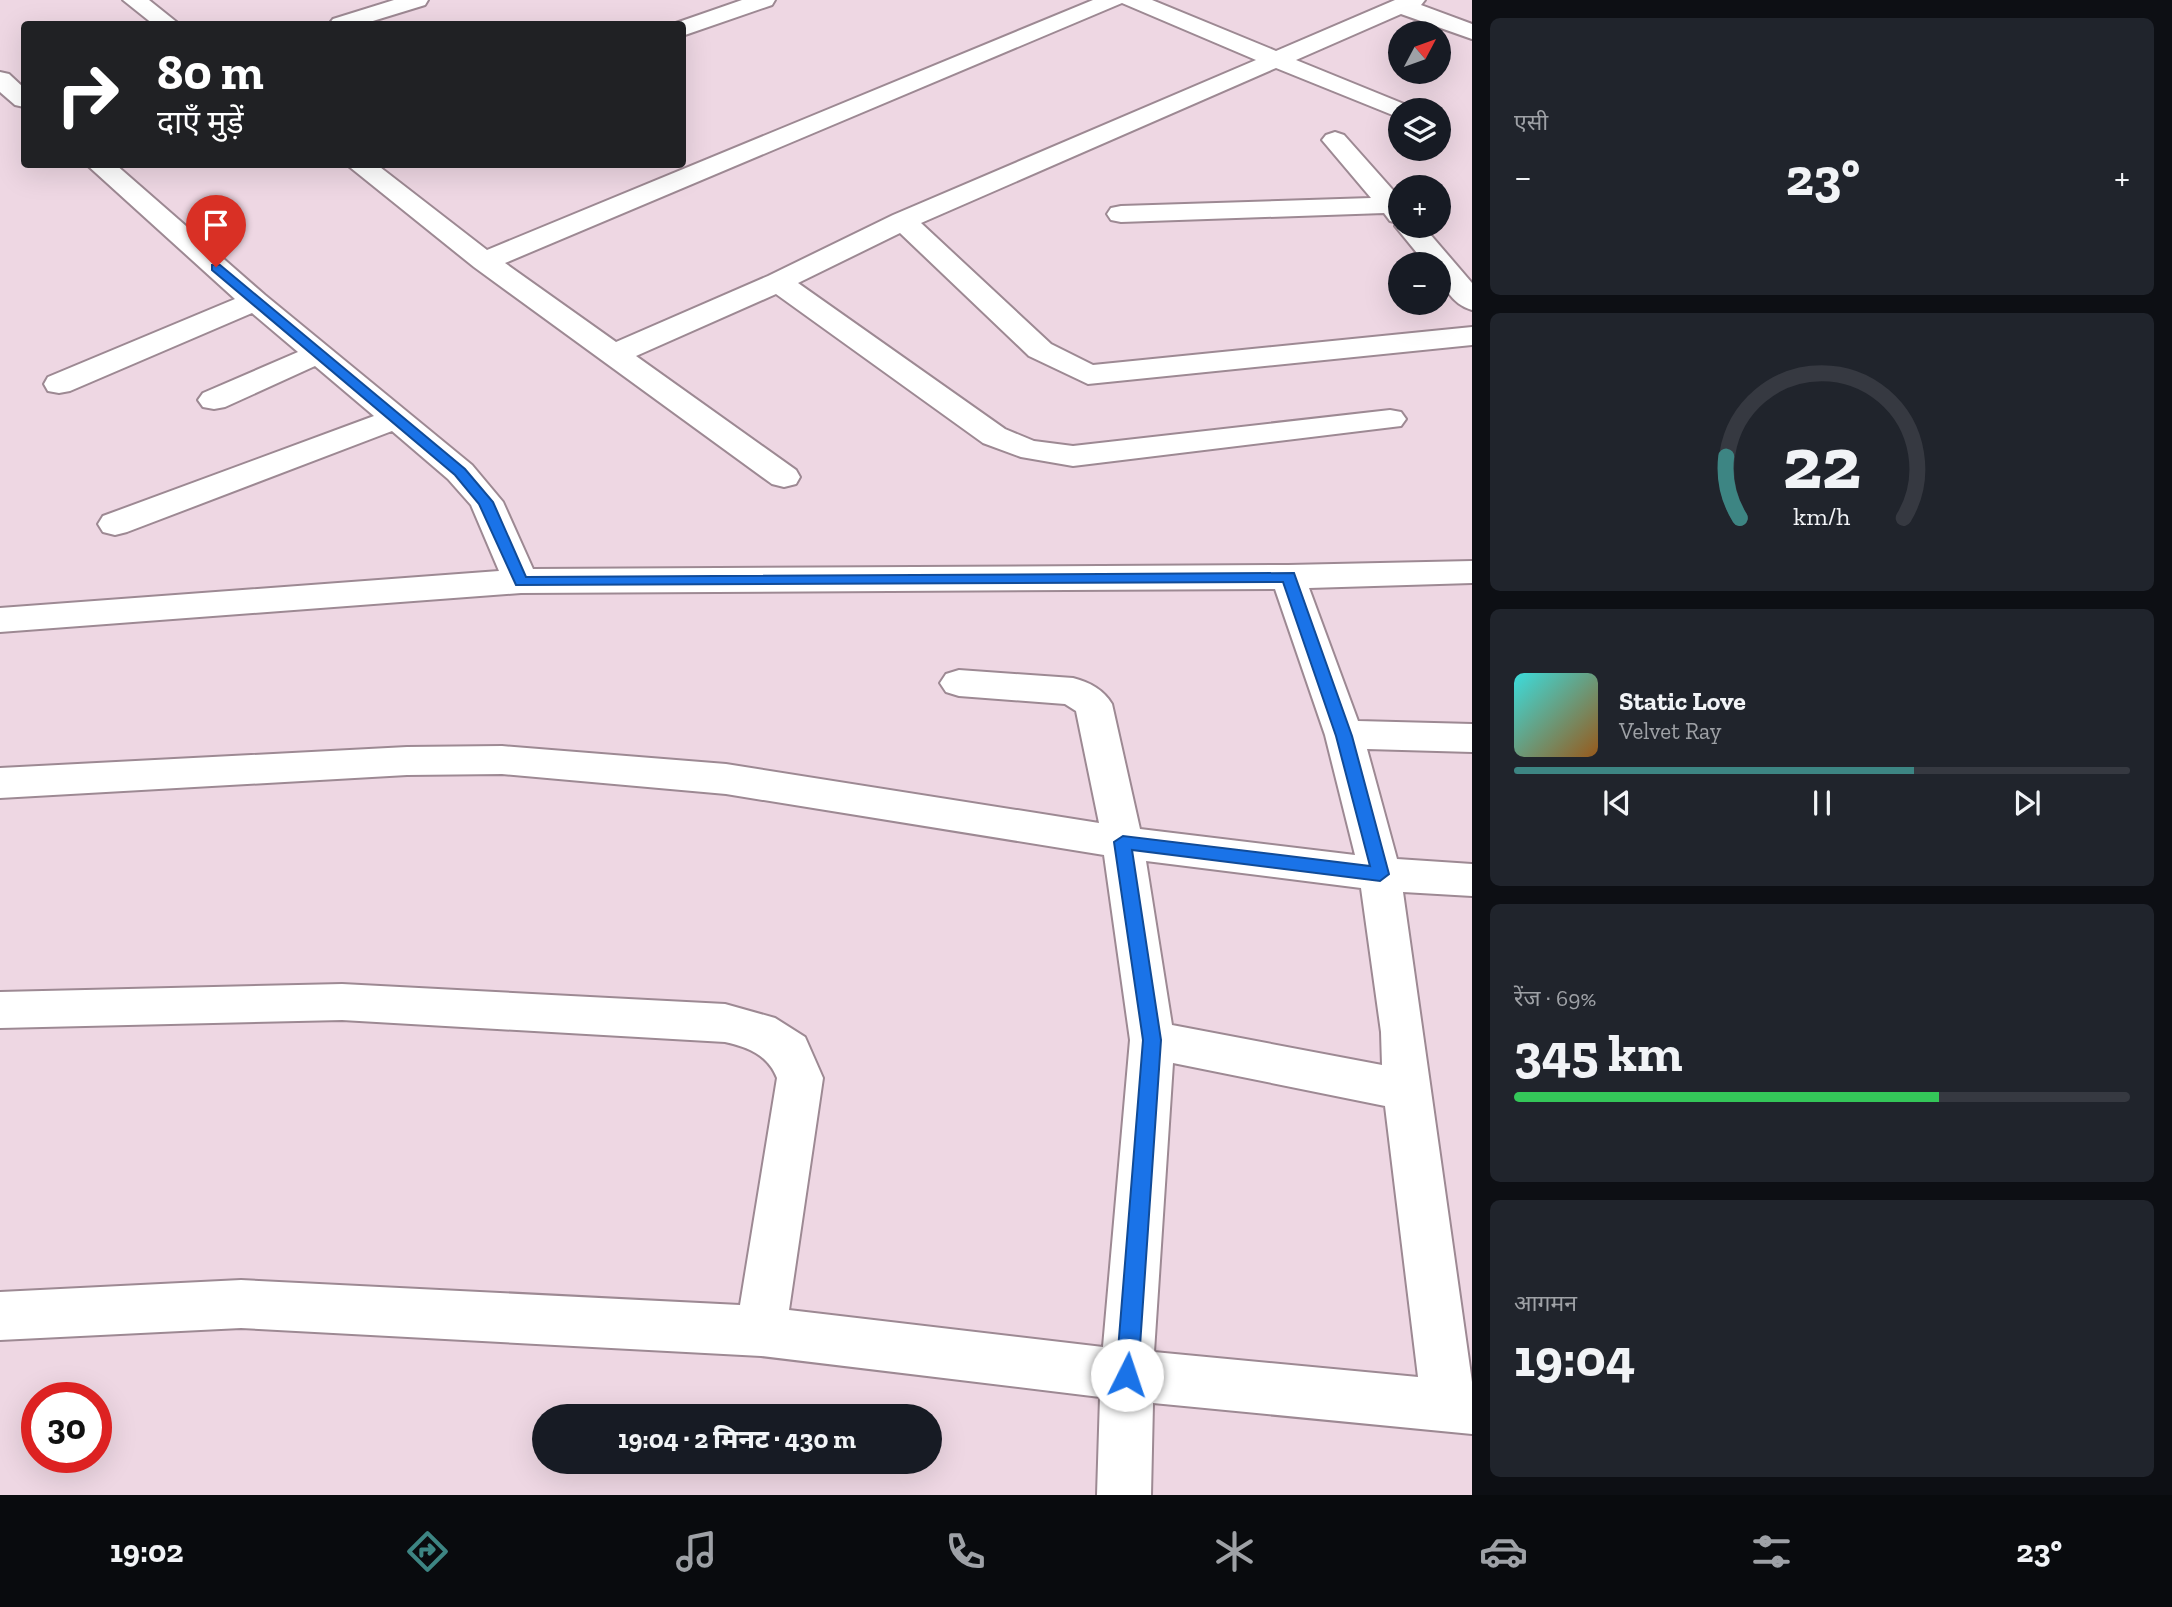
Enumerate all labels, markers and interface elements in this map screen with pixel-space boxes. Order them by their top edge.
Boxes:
north arrow [1388,21,1451,84]
map controls [1388,21,1451,315]
text: 80 m [157,43,264,102]
icon: right [42,49,133,140]
button: layers [1388,98,1451,161]
text: दाएँ मुड़ें [157,103,244,141]
text: एसी [1514,108,1548,136]
text: 23° [1786,146,1860,208]
text: − [1514,154,1532,200]
text: + [2114,154,2130,200]
button: + [1388,175,1451,238]
pin [186,195,246,267]
icon: arrive [197,206,235,244]
button: − [1388,252,1451,315]
text: 22 [1783,420,1861,508]
text: km/h [1793,501,1851,531]
text: Static Love [1619,685,1746,717]
text: Velvet Ray [1619,717,1721,745]
icon: previous [1598,784,1636,822]
icon: pause [1803,784,1841,822]
icon: next [2008,784,2046,822]
text: रेंज · 69% [1514,984,1596,1012]
text: 345 km [1514,1022,1683,1084]
text: आगमन [1514,1289,1577,1317]
text: 19:04 [1514,1327,1635,1389]
position arrow [1090,1338,1164,1412]
speed limit sign: 30 [21,1382,112,1473]
text: 19:04 · 2 मिनट · 430 m [618,1423,856,1455]
icon: directions [403,1527,452,1576]
icon: music [672,1527,721,1576]
icon: phone [941,1527,990,1576]
icon: climate [1210,1527,1259,1576]
icon: car [1479,1527,1528,1576]
icon: filters [1747,1527,1796,1576]
text: 19:02 [110,1532,184,1570]
text: 23° [2016,1532,2062,1570]

